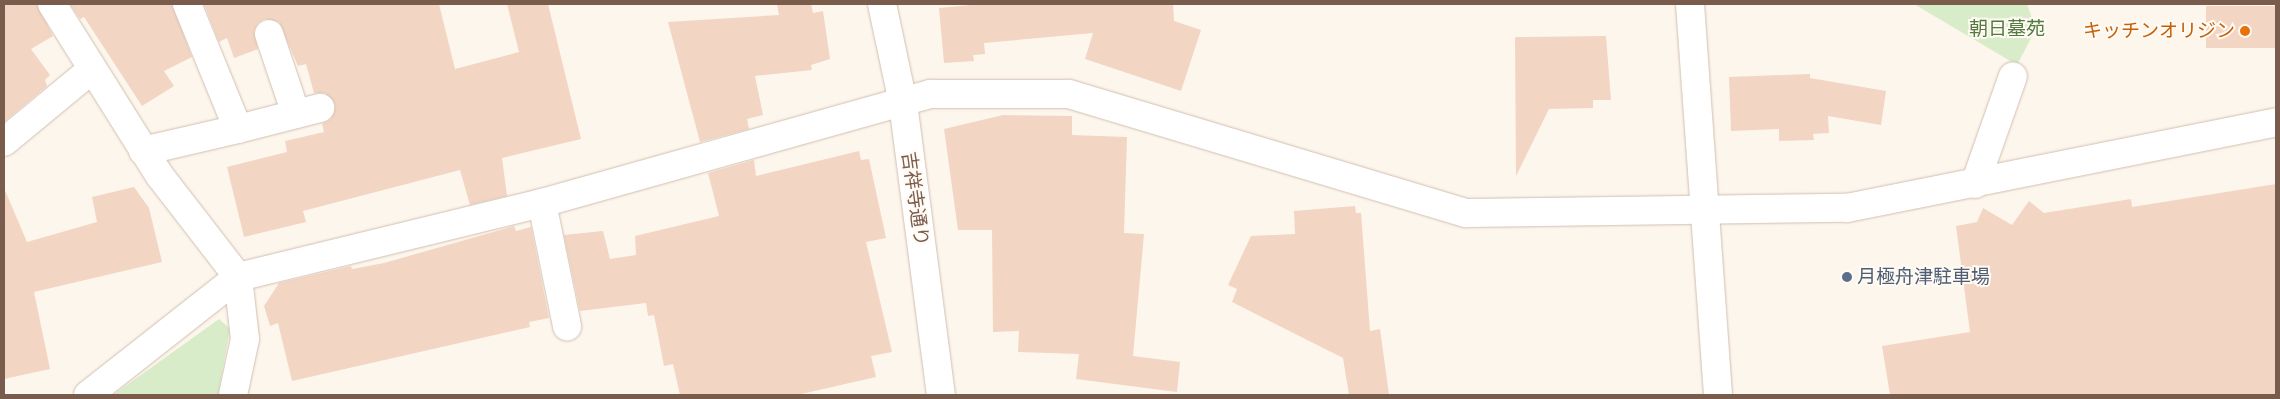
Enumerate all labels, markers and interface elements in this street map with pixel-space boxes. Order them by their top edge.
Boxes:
park label: 朝日墓苑 [1969,18,2045,40]
place label: キッチンオリジン [2083,20,2235,42]
marker: キッチンオリジン [2239,25,2251,37]
street label: 吉祥寺通り [897,150,933,248]
place label: 月極舟津駐車場 [1857,266,1990,288]
marker: 月極舟津駐車場 [1841,271,1853,283]

